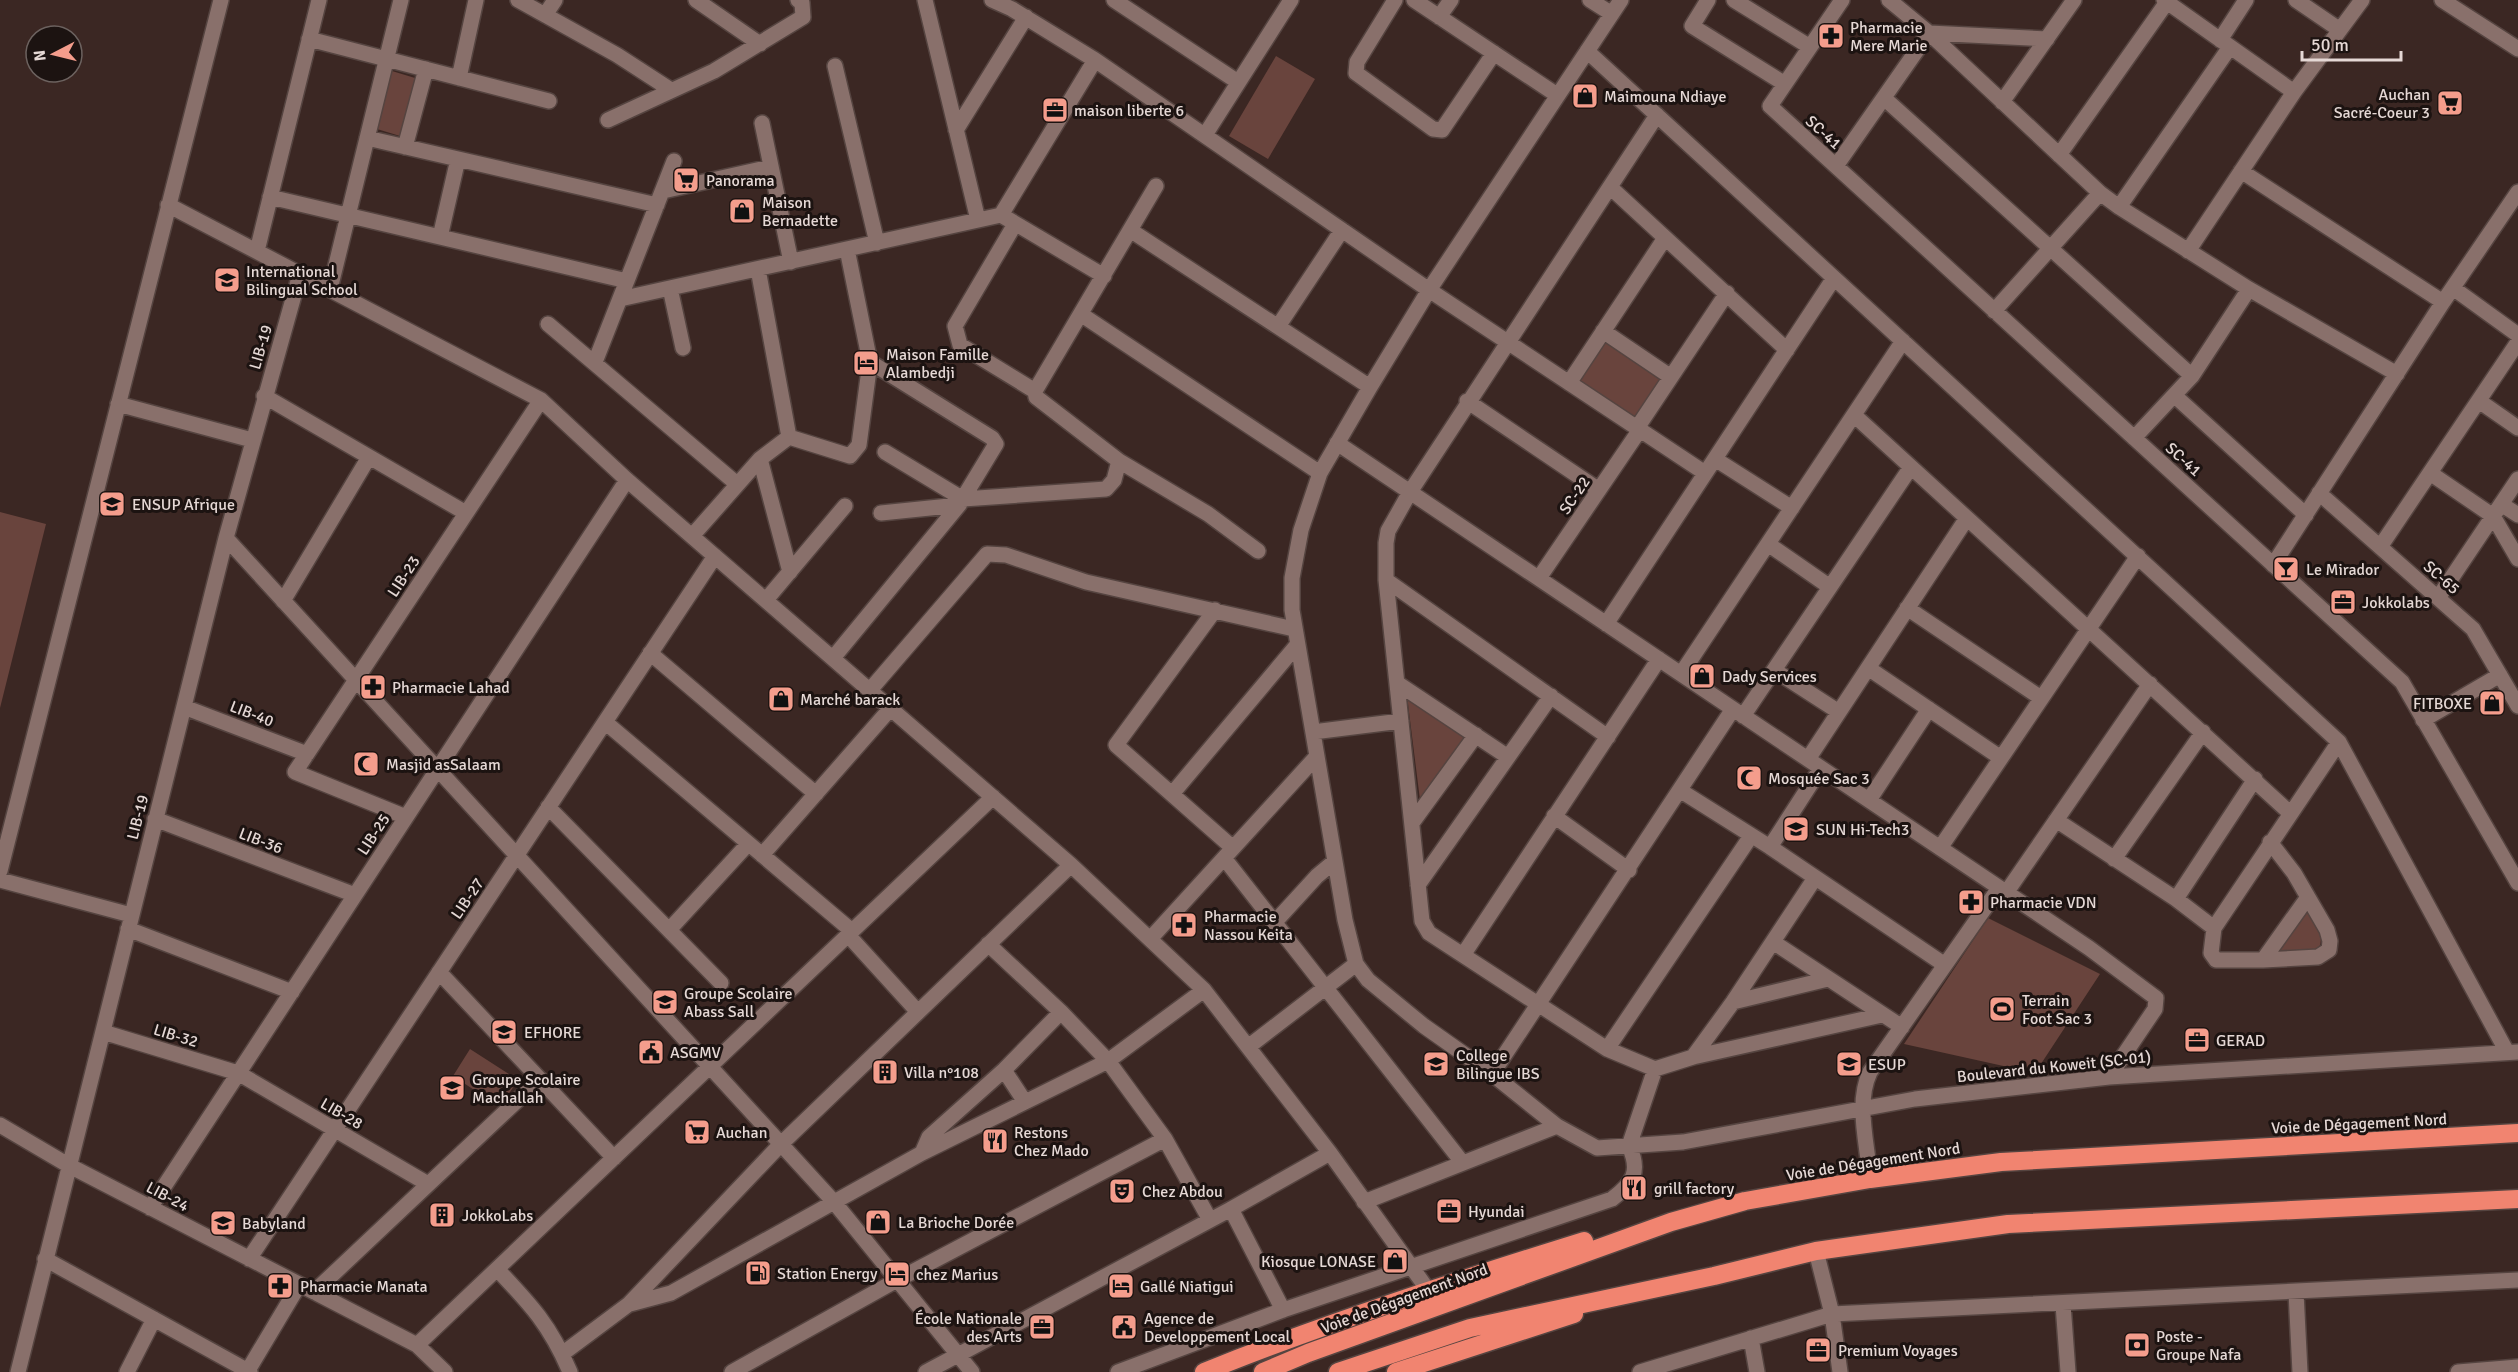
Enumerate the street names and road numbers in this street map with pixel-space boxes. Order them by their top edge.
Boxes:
street label: SC-41 [1801,111,1845,154]
street label: LIB-19 [245,323,277,372]
street label: SC-41 [2161,438,2205,481]
street label: SC-22 [1555,473,1595,518]
street label: LIB-23 [383,552,425,601]
street label: SC-65 [2419,557,2464,599]
street label: LIB-40 [227,696,276,731]
street label: LIB-19 [123,793,153,842]
street label: LIB-25 [353,810,395,859]
street label: LIB-36 [236,823,285,858]
street label: LIB-27 [447,874,489,923]
street label: LIB-32 [151,1020,200,1052]
street label: Boulevard du Koweit (SC-01) [1956,1047,2152,1087]
street label: LIB-28 [317,1094,366,1134]
street label: Voie de Dégagement Nord [2271,1109,2447,1139]
street label: Voie de Dégagement Nord [1785,1138,1962,1186]
street label: LIB-24 [143,1177,193,1217]
street label: Voie de Dégagement Nord [1318,1259,1490,1338]

